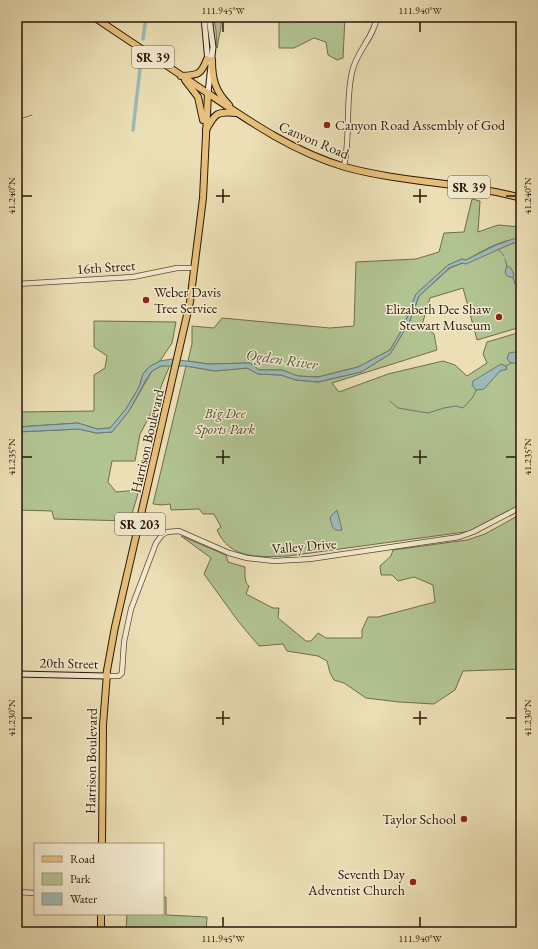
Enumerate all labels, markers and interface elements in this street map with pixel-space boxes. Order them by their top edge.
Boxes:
text: 111.945°W [201,4,245,17]
text: 111.940°W [398,4,442,17]
road number: SR 39 [132,46,174,68]
place label: Canyon Road Assembly of God [335,116,506,134]
street label: Canyon Road [276,117,353,163]
marker: Canyon Road Assembly of God [322,120,332,130]
road number: SR 39 [448,176,490,198]
text: 41.240°N [5,177,18,215]
text: 41.240°N [521,177,534,215]
street label: 16th Street [76,256,136,278]
place label: Weber Davis Tree Service [154,283,221,317]
marker: Weber Davis Tree Service [141,295,151,305]
place label: Elizabeth Dee Shaw Stewart Museum [386,300,491,334]
marker: Elizabeth Dee Shaw Stewart Museum [494,312,504,322]
water label: Ogden River [245,345,320,374]
street label: Harrison Boulevard [126,386,168,495]
park label: Big Dee Sports Park [194,404,255,438]
text: 41.235°N [5,438,18,476]
text: 41.235°N [521,438,534,476]
road number: SR 203 [115,513,165,535]
street label: Valley Drive [271,534,337,558]
street label: 20th Street [40,653,99,673]
text: 41.230°N [5,699,18,737]
text: 41.230°N [521,699,534,737]
street label: Harrison Boulevard [81,707,101,814]
place label: Taylor School [382,810,457,828]
marker: Taylor School [459,814,469,824]
legend [34,843,164,915]
text: Road [70,851,96,867]
place label: Seventh Day Adventist Church [307,865,406,899]
text: Park [70,871,91,887]
marker: Seventh Day Adventist Church [408,877,418,887]
text: Water [70,891,97,907]
text: 111.945°W [201,932,245,945]
text: 111.940°W [398,932,442,945]

